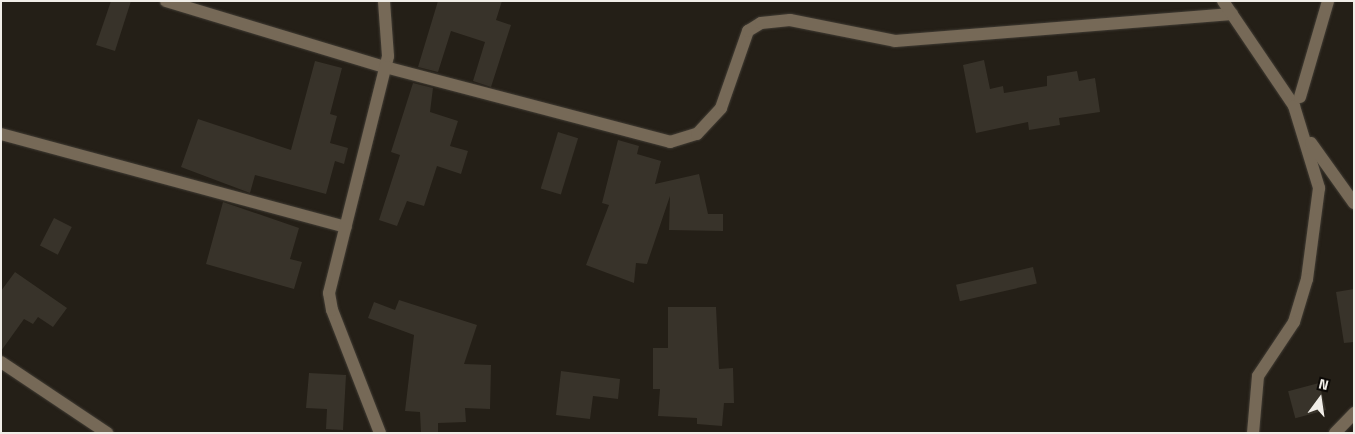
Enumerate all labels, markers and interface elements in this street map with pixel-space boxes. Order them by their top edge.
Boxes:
text: N [1316,373,1331,395]
north arrow [1295,374,1345,424]

